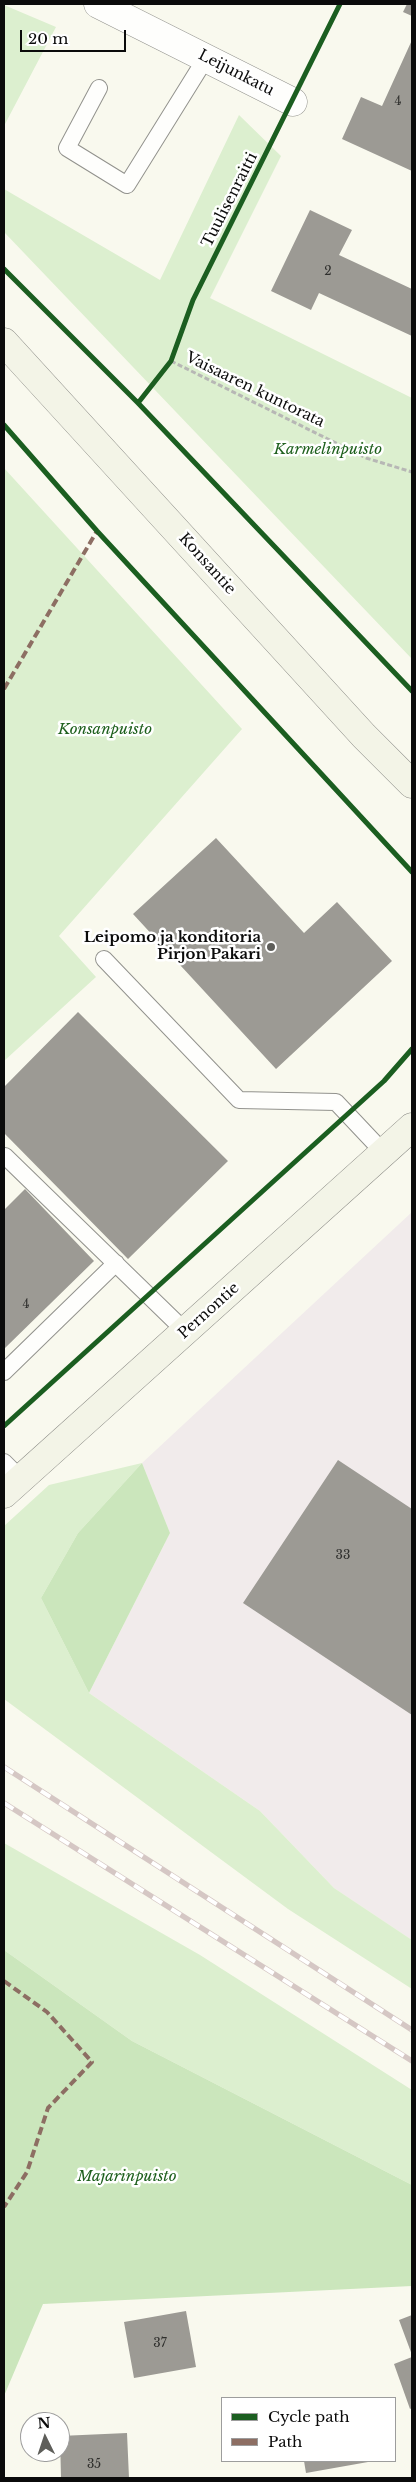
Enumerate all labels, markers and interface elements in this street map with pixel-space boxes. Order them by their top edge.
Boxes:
scale bar [22,20,129,52]
text: 20 m [28,29,68,48]
street label: Leijunkatu [195,46,277,100]
house number: 4 [394,95,402,109]
street label: Tuulisenraitti [198,150,262,250]
house number: 2 [324,265,332,279]
street label: Vaisaaren kuntorata [183,349,327,431]
park label: Karmelinpuisto [274,441,382,459]
street label: Konsantie [175,530,239,598]
park label: Konsanpuisto [58,721,152,739]
place label: Leipomo ja konditoria Pirjon Pakari [84,929,261,964]
marker: Leipomo ja konditoria Pirjon Pakari [265,941,277,953]
street label: Pernontie [175,1279,243,1343]
house number: 4 [22,1298,30,1312]
house number: 33 [336,1549,350,1563]
park label: Majarinpuisto [77,2168,177,2186]
house number: 37 [153,2337,167,2351]
legend [221,2397,396,2462]
text: Cycle path [268,2407,350,2426]
north arrow [20,2412,70,2462]
text: N [37,2414,51,2432]
text: Path [268,2432,302,2451]
house number: 35 [87,2458,101,2472]

